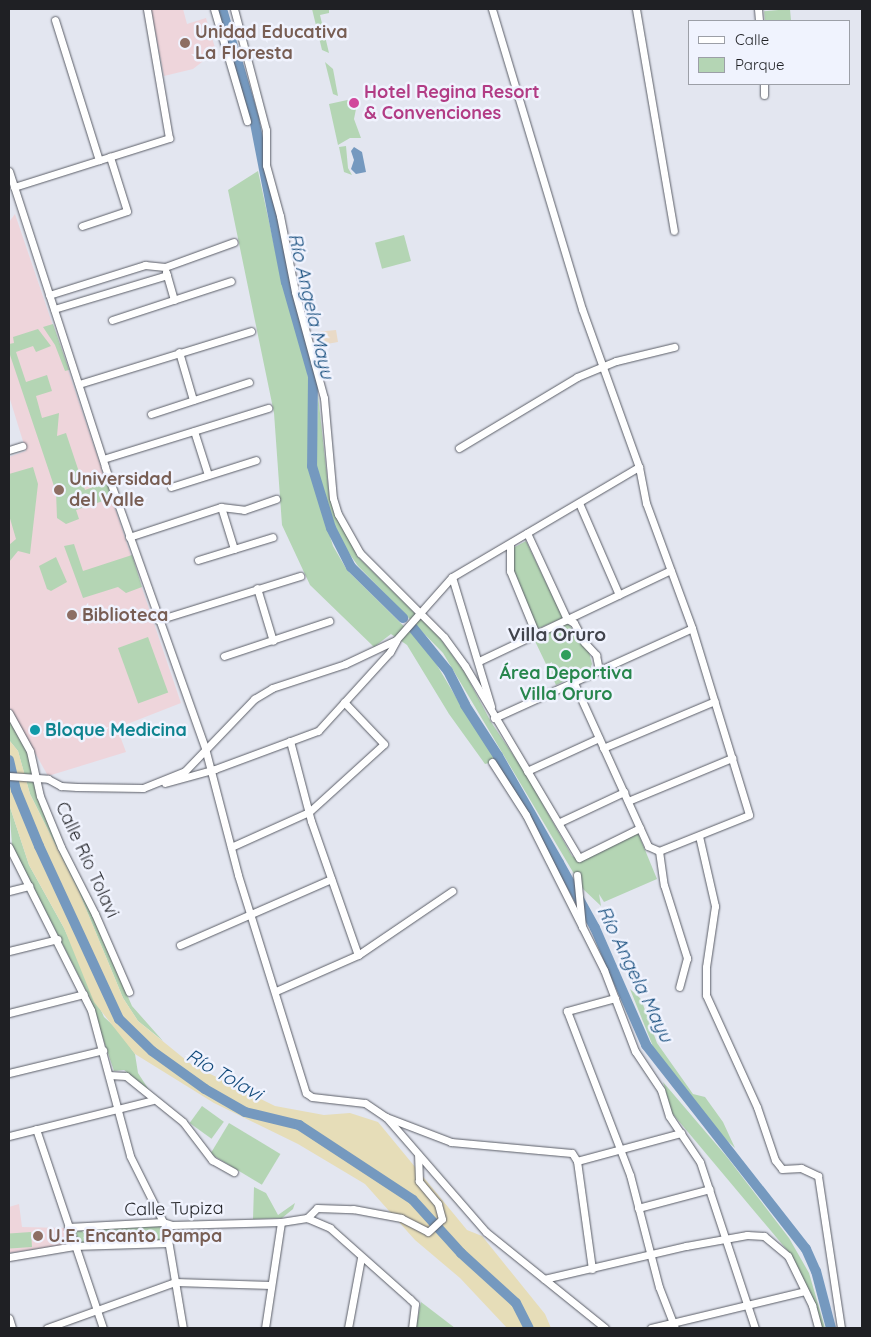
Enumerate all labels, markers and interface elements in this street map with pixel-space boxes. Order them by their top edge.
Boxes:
legend [688,20,851,85]
place label: Unidad Educativa La Floresta [195,22,348,64]
text: Calle [735,30,769,49]
marker: Unidad Educativa La Floresta [179,37,191,49]
text: Parque [735,55,785,74]
place label: Hotel Regina Resort & Convenciones [364,82,540,125]
marker: Hotel Regina Resort & Convenciones [348,97,360,109]
water label: Río Angela Mayu [283,231,339,381]
place label: Universidad del Valle [69,469,172,512]
marker: Universidad del Valle [53,484,65,496]
place label: Biblioteca [82,604,168,626]
marker: Biblioteca [66,609,78,621]
district label: Villa Oruro [508,624,606,646]
marker: Área Deportiva Villa Oruro [560,649,572,661]
place label: Área Deportiva Villa Oruro [500,663,632,706]
place label: Bloque Medicina [45,719,187,741]
marker: Bloque Medicina [29,724,41,736]
street label: Calle Río Tolavi [51,799,123,921]
water label: Río Angela Mayu [592,902,678,1046]
water label: Río Tolavi [182,1044,266,1106]
street label: Calle Tupiza [124,1197,224,1221]
place label: U.E. Encanto Pampa [48,1225,222,1247]
marker: U.E. Encanto Pampa [32,1230,44,1242]

